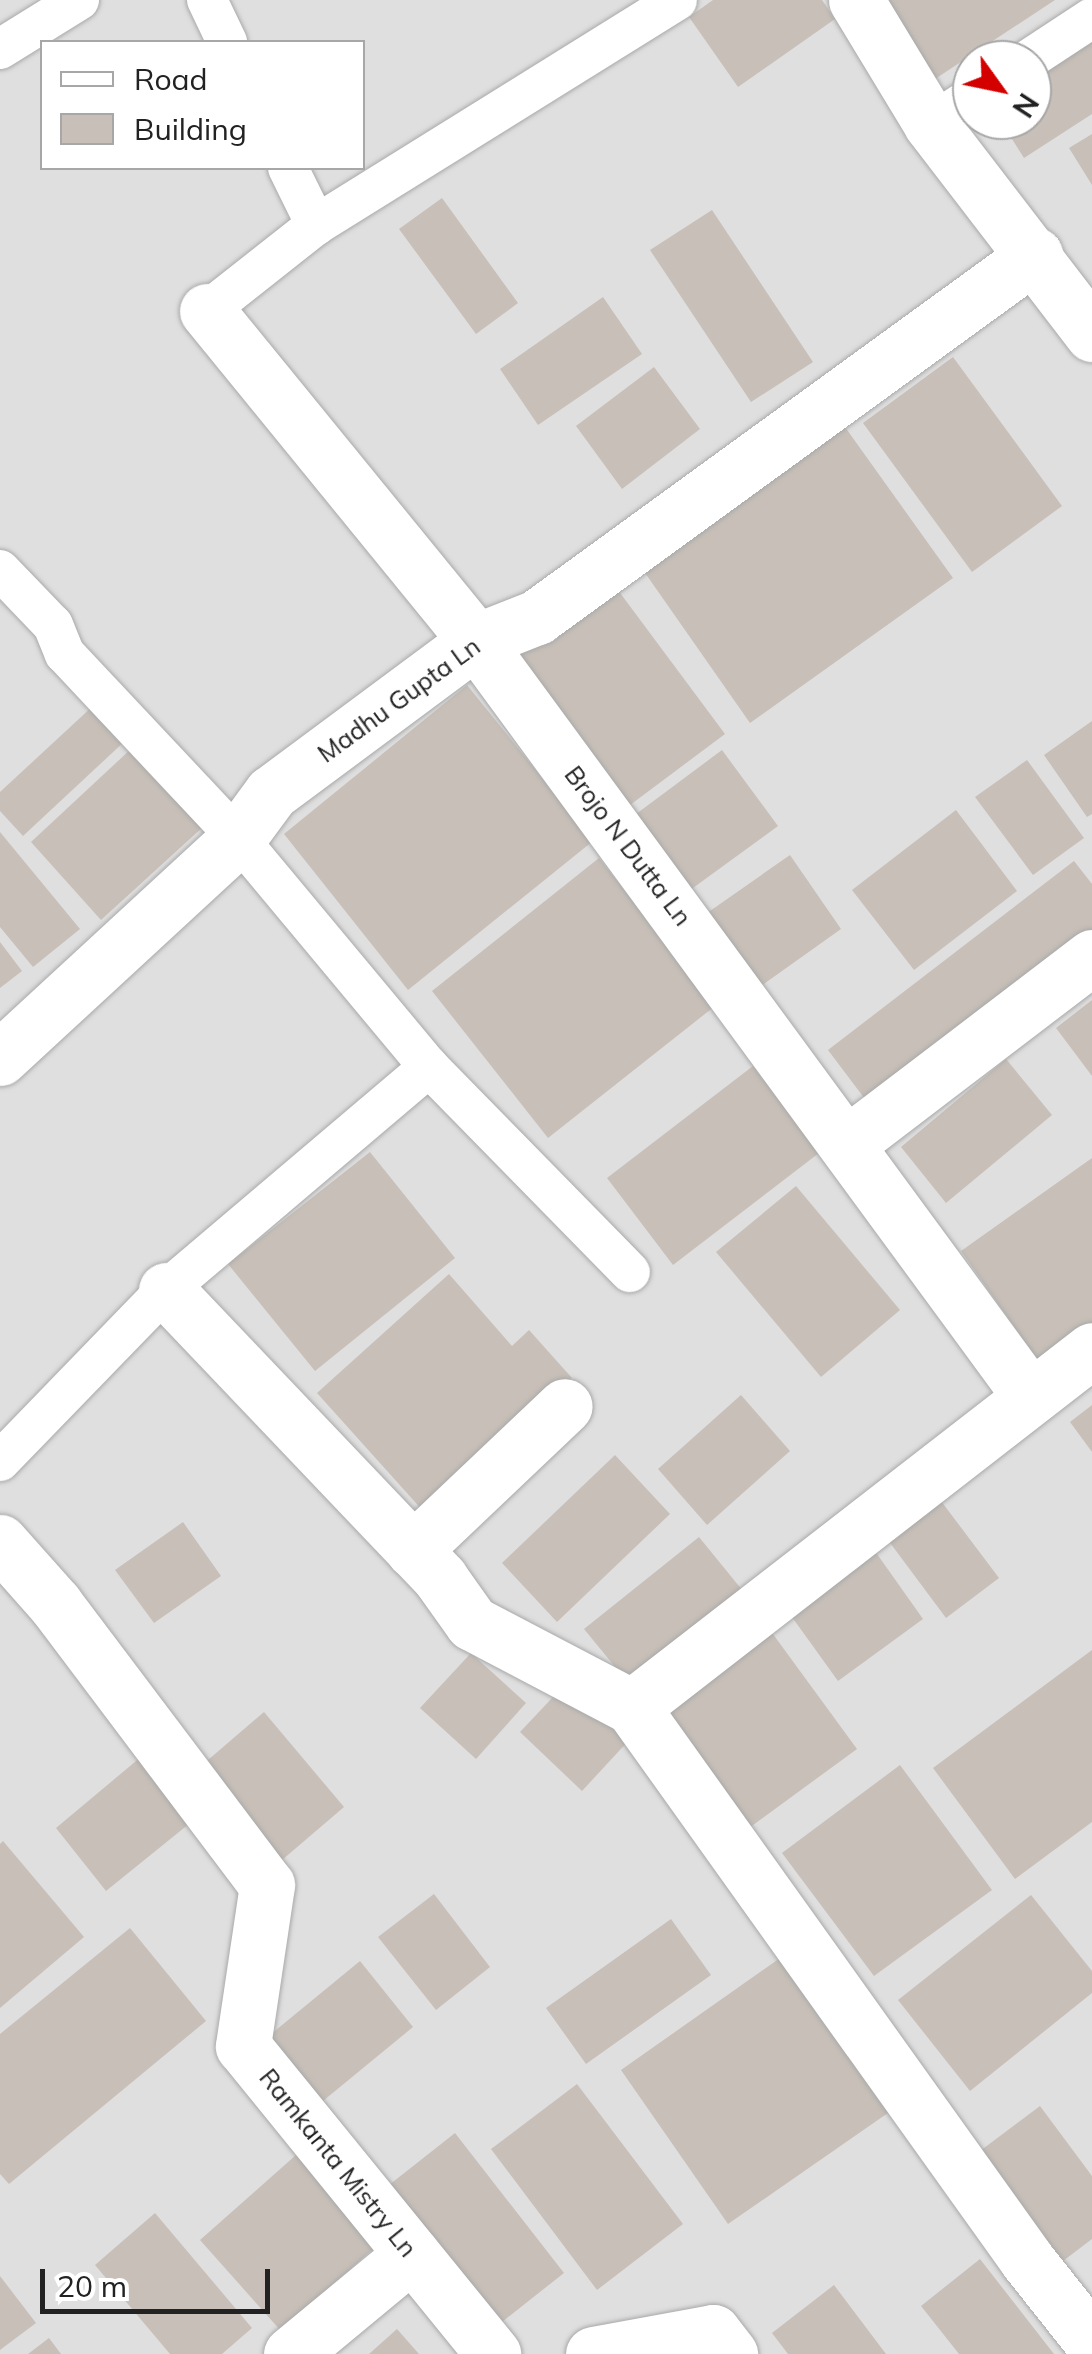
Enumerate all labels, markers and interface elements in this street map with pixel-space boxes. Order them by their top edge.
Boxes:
legend [40,40,365,170]
north arrow [952,40,1052,140]
text: Road [134,60,208,98]
text: N [1005,87,1046,124]
text: Building [134,110,247,148]
street label: Madhu Gupta Ln [312,631,486,769]
street label: Brojo N Dutta Ln [558,760,698,932]
street label: Ramkanta Mistry Ln [253,2063,423,2263]
scale bar [45,2249,275,2311]
text: 20 m [57,2267,127,2305]

